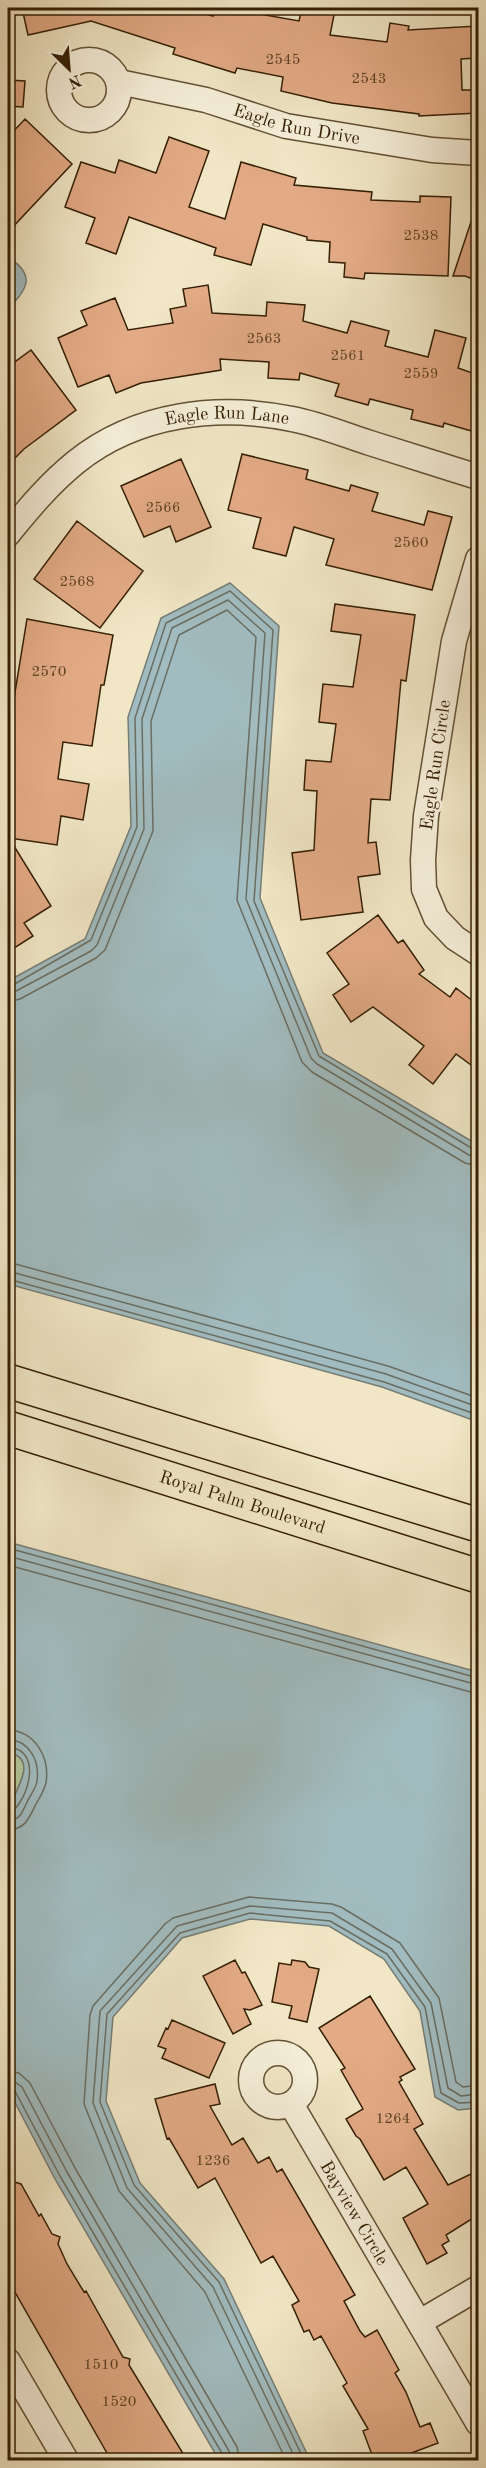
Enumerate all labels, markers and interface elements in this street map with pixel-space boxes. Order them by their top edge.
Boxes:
north arrow [39,39,99,99]
house number: 2545 [266,53,300,68]
text: N [65,71,83,91]
house number: 2543 [352,72,386,87]
street label: Eagle Run Drive [231,101,361,148]
house number: 2538 [404,229,438,244]
house number: 2563 [247,332,281,347]
house number: 2561 [331,349,365,364]
house number: 2559 [404,367,438,382]
street label: Eagle Run Lane [163,404,291,429]
house number: 2566 [146,501,180,516]
house number: 2560 [394,536,428,551]
house number: 2568 [60,575,94,590]
house number: 2570 [32,665,66,680]
street label: Eagle Run Circle [418,699,454,832]
street label: Royal Palm Boulevard [157,1468,328,1537]
house number: 1264 [376,2112,410,2127]
house number: 1236 [196,2154,230,2169]
street label: Bayview Circle [316,2158,391,2269]
house number: 1510 [84,2358,118,2373]
house number: 1520 [102,2395,136,2410]

